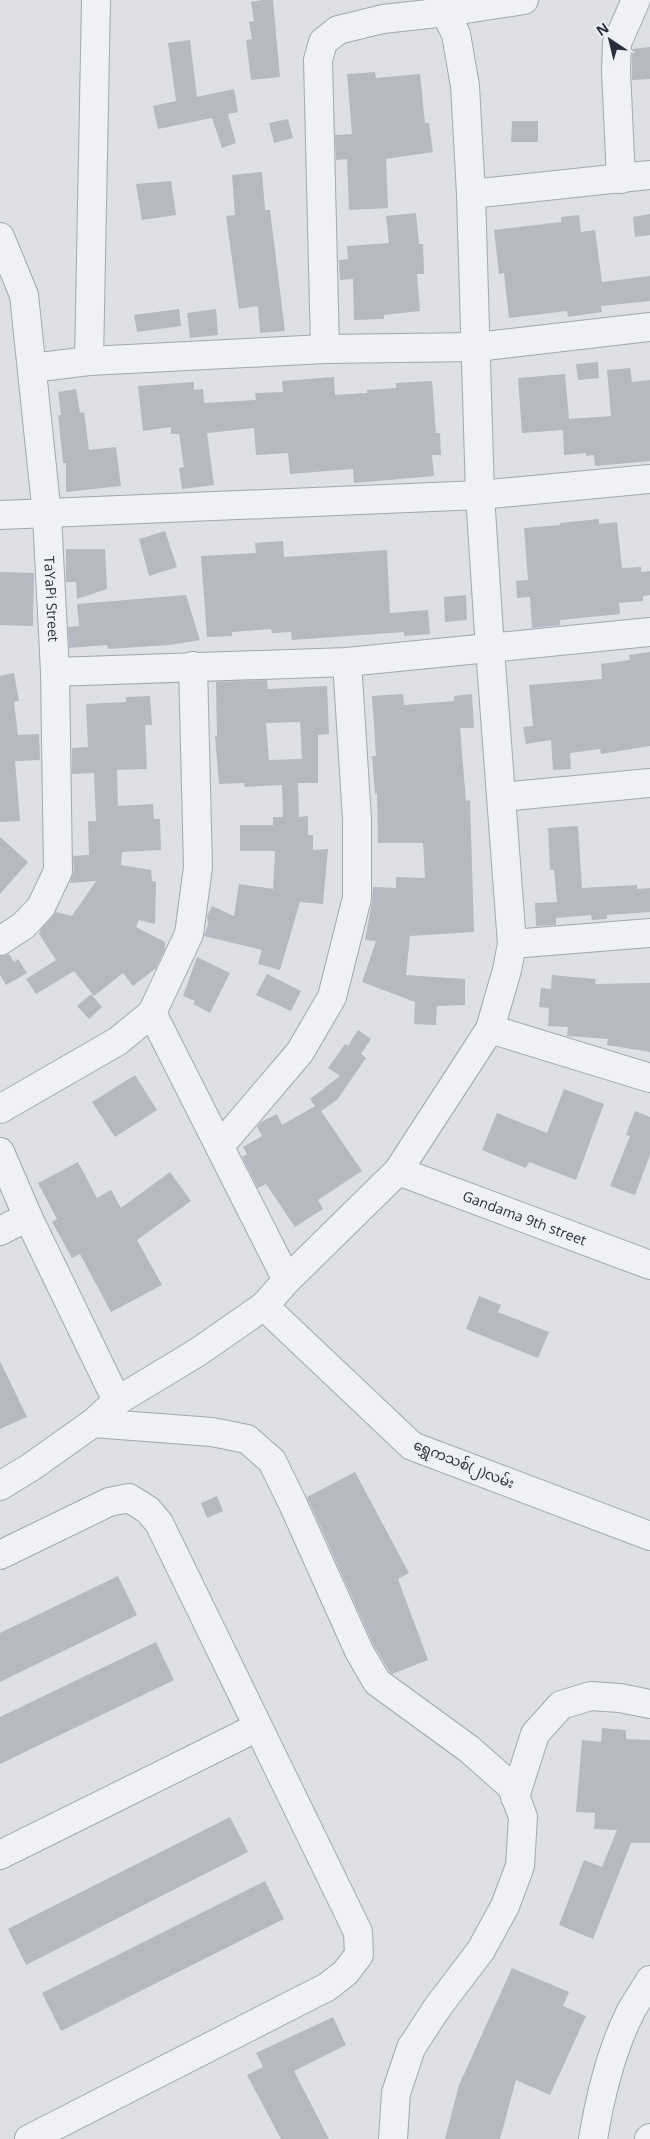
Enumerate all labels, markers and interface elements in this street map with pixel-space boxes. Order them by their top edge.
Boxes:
north arrow [585,15,635,65]
text: N [592,18,612,40]
street label: TaYaPi Street [40,556,63,642]
street label: Gandama 9th street [460,1186,589,1249]
street label: ရွှေကသစ်(၂)လမ်း [410,1435,517,1495]

